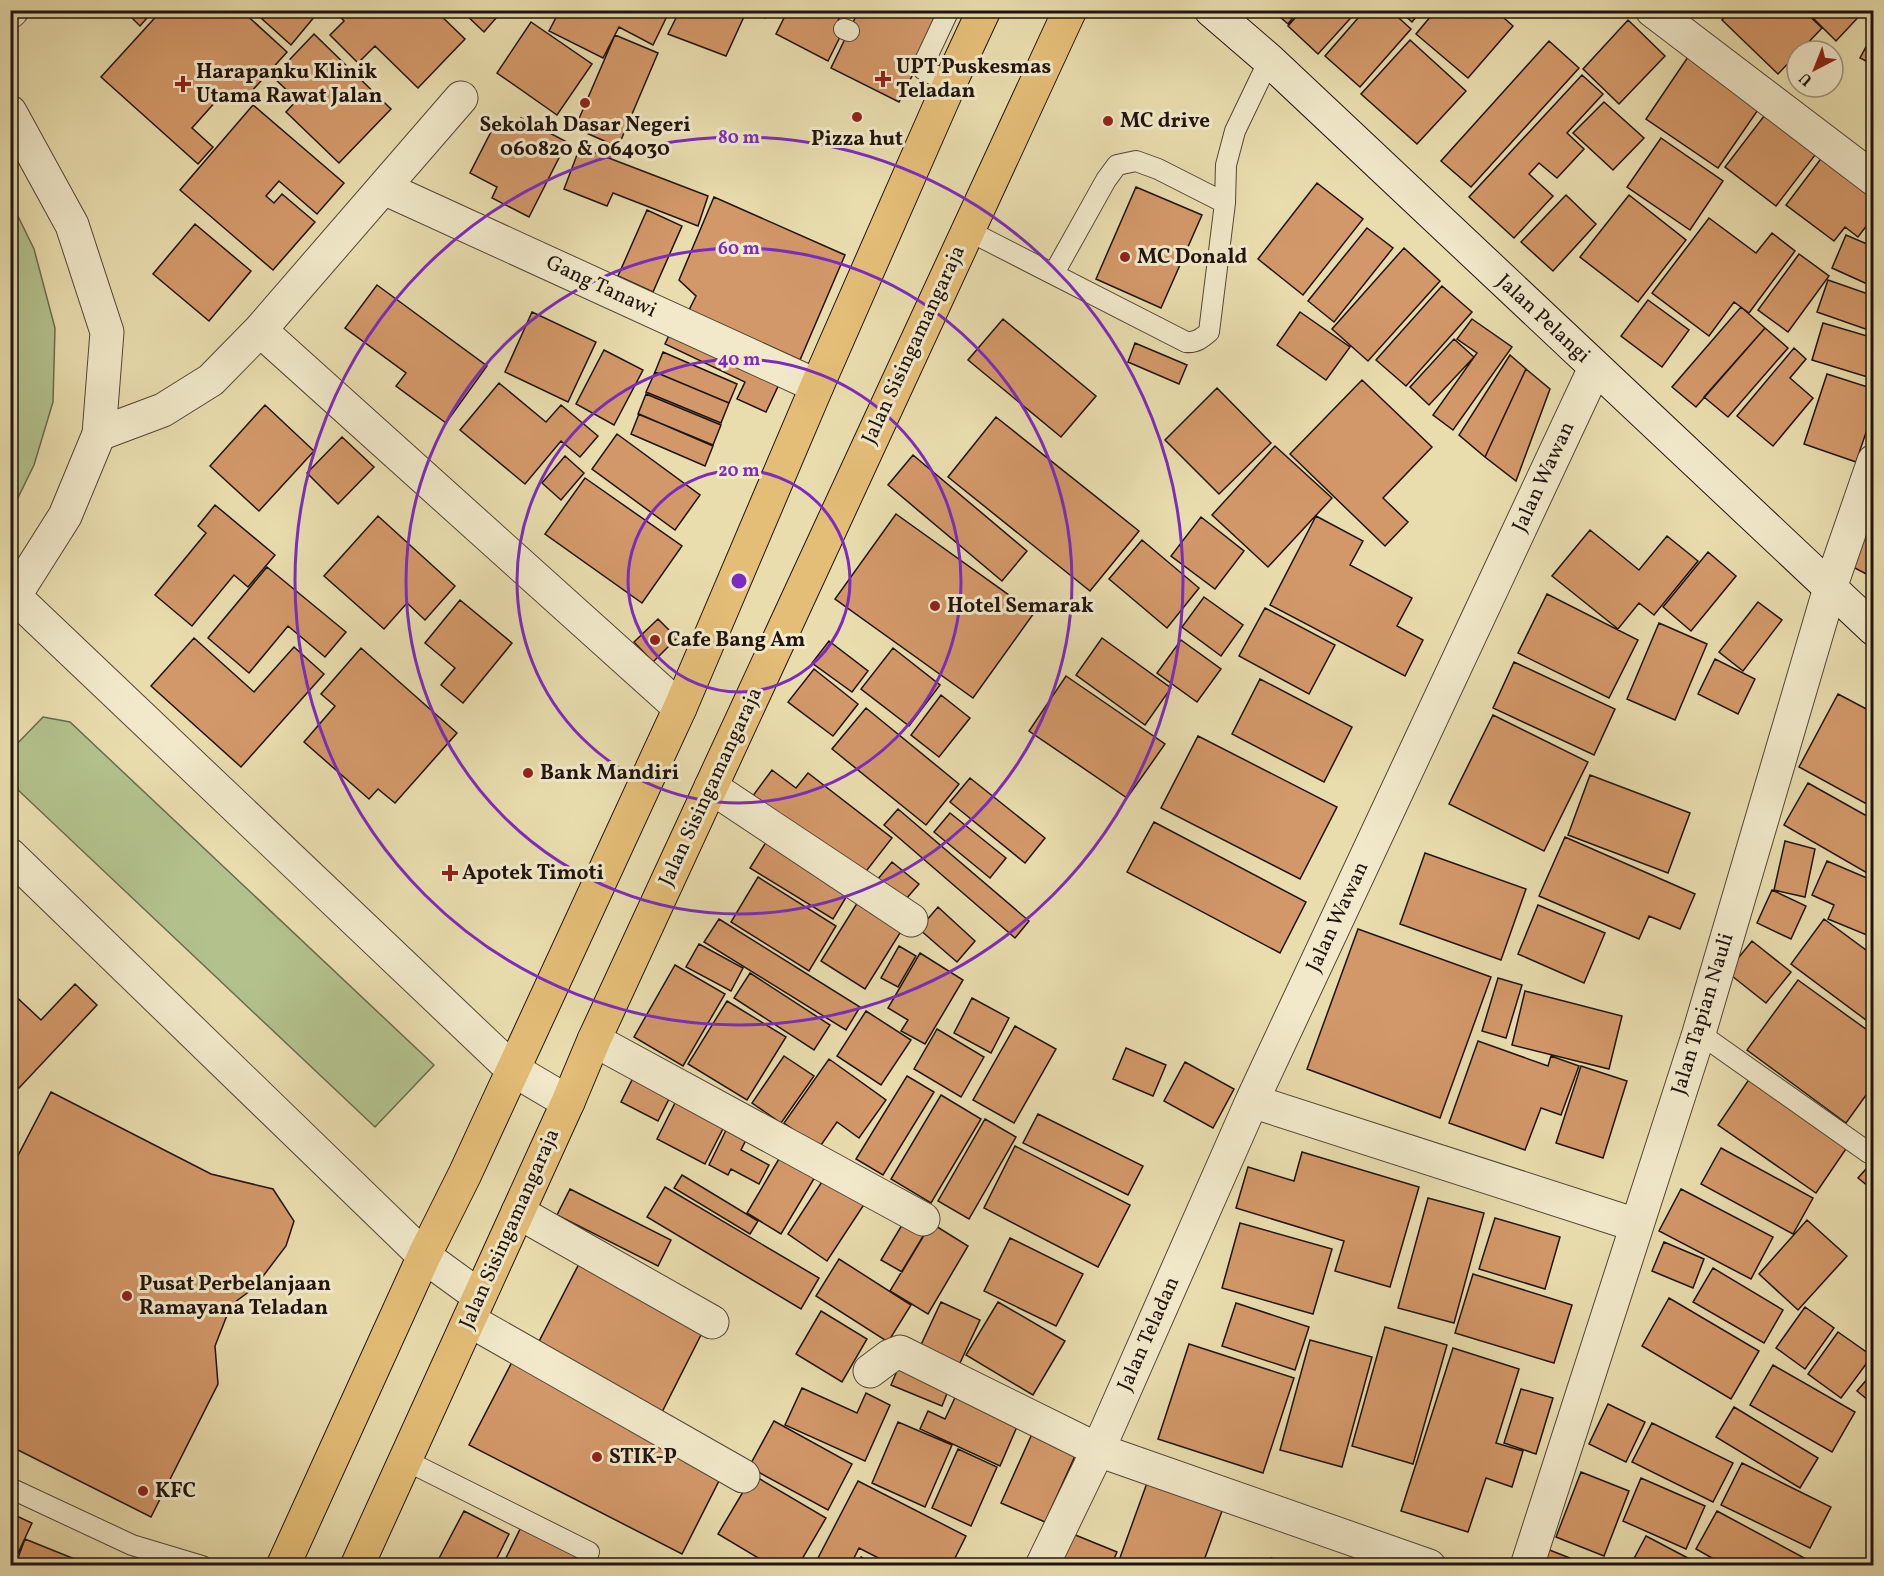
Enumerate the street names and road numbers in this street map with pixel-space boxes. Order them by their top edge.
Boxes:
street label: Jalan Sisingamangaraja [855,241,973,449]
street label: Gang Tanawi [541,249,661,325]
street label: Jalan Pelangi [1490,268,1596,370]
street label: Jalan Wawan [1506,417,1582,537]
street label: Jalan Sisingamangaraja [652,683,770,891]
street label: Jalan Wawan [1300,857,1376,977]
street label: Jalan Tapian Nauli [1665,930,1741,1098]
street label: Jalan Sisingamangaraja [453,1124,567,1334]
street label: Jalan Teladan [1111,1272,1187,1396]

